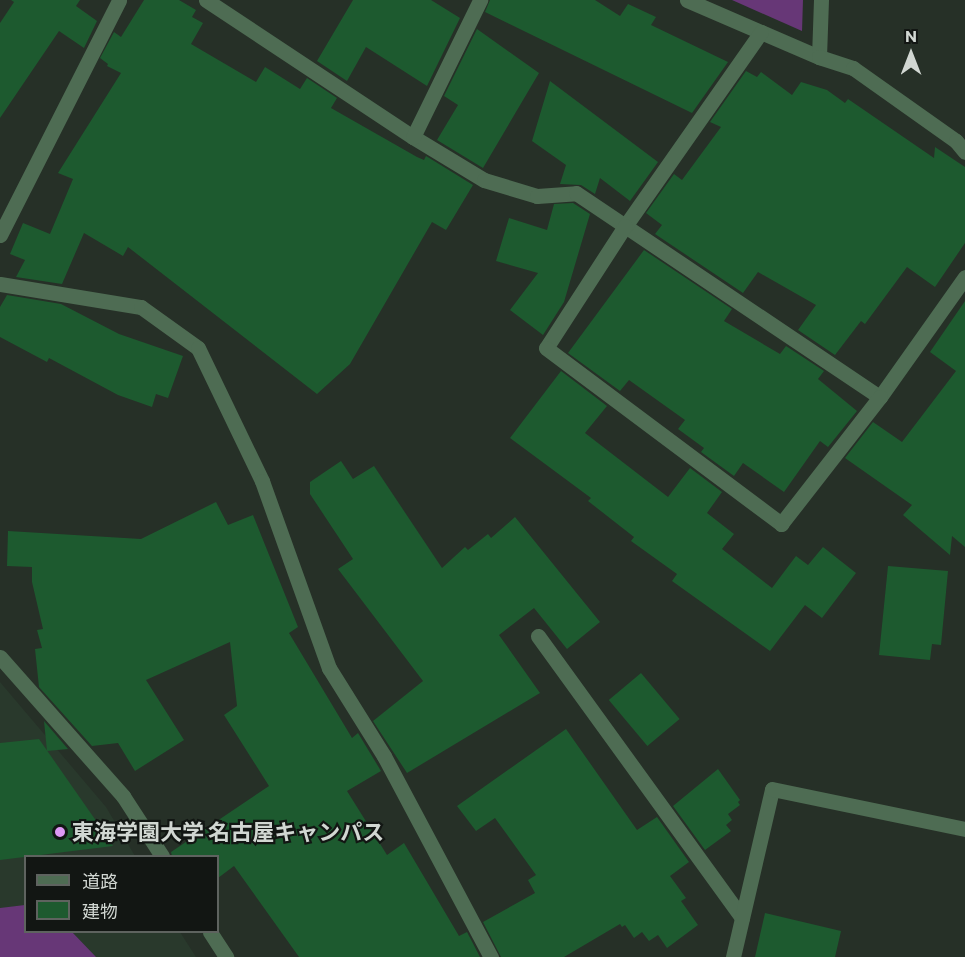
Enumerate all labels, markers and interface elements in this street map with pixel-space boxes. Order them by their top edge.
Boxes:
north arrow [881,24,941,84]
text: N [905,26,917,45]
place label: 東海学園大学 名古屋キャンパス [72,819,384,845]
marker: 東海学園大学 名古屋キャンパス [53,825,67,839]
legend [24,855,219,933]
text: 道路 [82,870,118,892]
text: 建物 [82,900,118,922]

